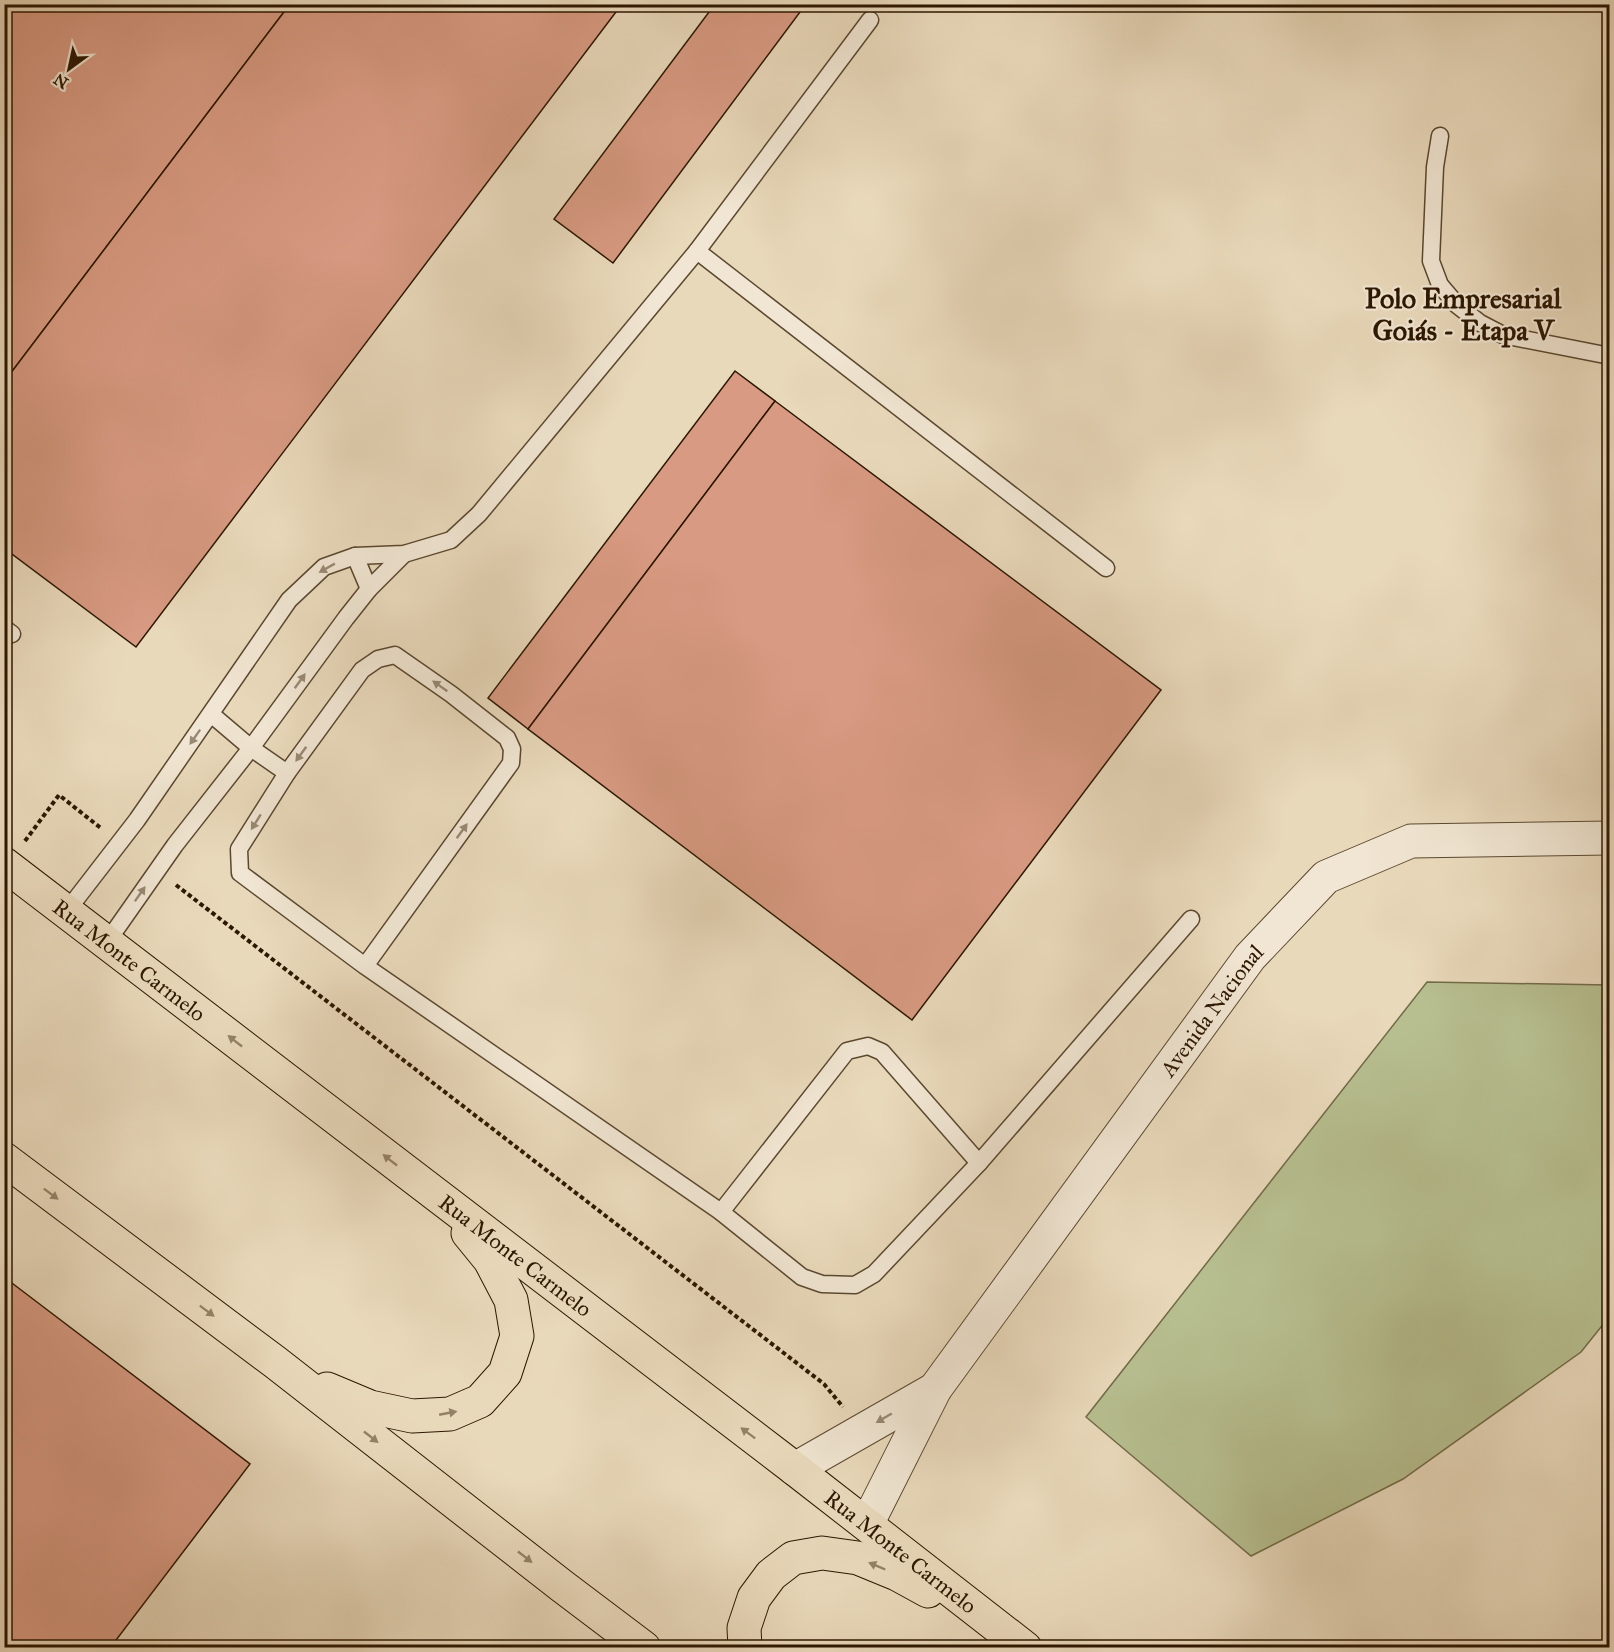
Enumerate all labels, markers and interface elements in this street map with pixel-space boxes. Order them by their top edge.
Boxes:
north arrow [39,39,99,99]
text: N [50,69,72,93]
district label: Polo Empresarial Goiás - Etapa V [1365,281,1562,348]
one-way arrow [318,563,335,573]
one-way arrow [293,674,305,689]
one-way arrow [432,680,448,692]
one-way arrow [189,728,201,744]
one-way arrow [295,745,307,761]
one-way arrow [251,814,262,830]
one-way arrow [456,823,468,839]
one-way arrow [134,887,146,903]
street label: Rua Monte Carmelo [48,893,211,1027]
street label: Avenida Nacional [1153,938,1269,1083]
one-way arrow [228,1035,244,1047]
one-way arrow [382,1153,398,1166]
one-way arrow [43,1188,59,1200]
street label: Rua Monte Carmelo [434,1188,597,1322]
one-way arrow [199,1305,215,1318]
one-way arrow [439,1408,458,1417]
one-way arrow [875,1413,892,1423]
one-way arrow [740,1427,756,1440]
one-way arrow [363,1430,378,1442]
street label: Rua Monte Carmelo [819,1484,982,1619]
one-way arrow [517,1550,532,1562]
one-way arrow [868,1561,886,1570]

